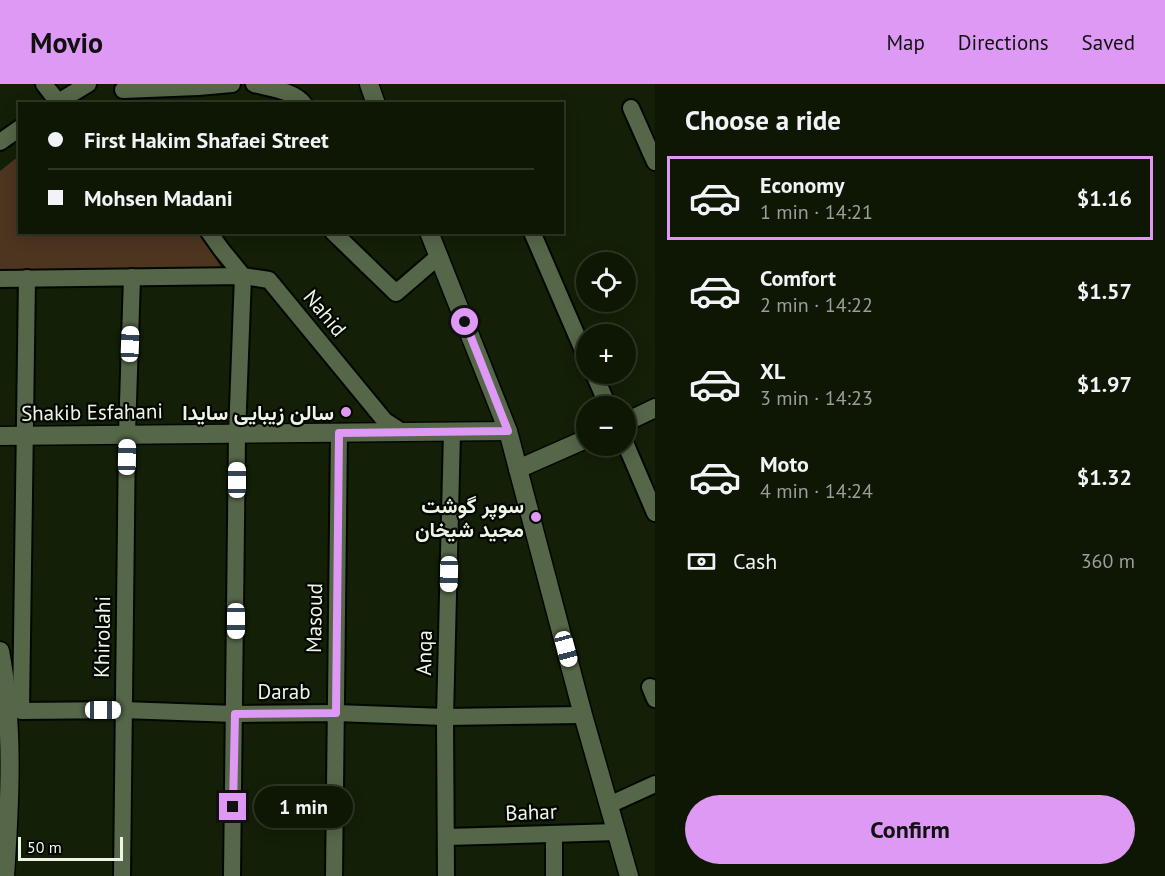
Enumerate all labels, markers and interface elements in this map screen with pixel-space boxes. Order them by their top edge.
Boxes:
text: Movio [30,24,103,61]
text: Map [886,29,925,56]
text: Directions [958,29,1049,56]
text: Saved [1082,29,1135,56]
text: Choose a ride [685,103,841,137]
text: First Hakim Shafaei Street [84,126,329,154]
icon: car [688,171,742,225]
text: Economy [760,171,844,199]
text: Mohsen Madani [84,184,233,212]
text: $1.16 [1077,184,1132,212]
text: 1 min · 14:21 [760,199,873,225]
map controls [576,252,636,456]
button: locate [576,252,636,312]
icon: car [688,264,742,318]
text: Comfort [760,264,836,292]
text: $1.57 [1077,277,1132,305]
street label: Nahid [298,284,352,342]
text: 2 min · 14:22 [760,292,873,318]
route start [451,308,478,335]
button: + [576,324,636,384]
car [120,326,140,362]
icon: car [688,357,742,411]
text: XL [760,357,785,385]
text: $1.97 [1077,370,1132,398]
text: 3 min · 14:23 [760,385,873,411]
button: − [576,396,636,456]
street label: Shakib Esfahani [21,397,163,427]
place label: سالن زیبایی سایدا [182,399,334,426]
marker: سالن زیبایی سایدا [339,405,353,419]
car [118,439,136,475]
icon: car [688,450,742,504]
text: Moto [760,450,809,478]
car [228,462,246,498]
text: $1.32 [1077,463,1132,491]
text: 4 min · 14:24 [760,478,873,504]
place label: سوپر گوشت مجید شیخان [415,492,524,543]
marker: سوپر گوشت مجید شیخان [529,510,543,524]
icon: cash [685,545,718,578]
text: Cash [733,547,777,575]
text: 360 m [1081,548,1135,574]
car [440,556,458,592]
street label: Masoud [300,583,328,653]
street label: Khirolahi [88,596,116,678]
car [227,603,245,639]
car [553,629,579,669]
street label: Anqa [410,630,438,676]
street label: Darab [257,678,311,705]
car [85,701,121,719]
callout: 1 min [254,786,353,828]
route end [219,793,246,820]
text: 1 min [279,794,328,820]
button: Confirm [685,795,1135,864]
street label: Bahar [505,798,557,826]
scale bar [18,834,123,862]
text: 50 m [27,837,62,857]

